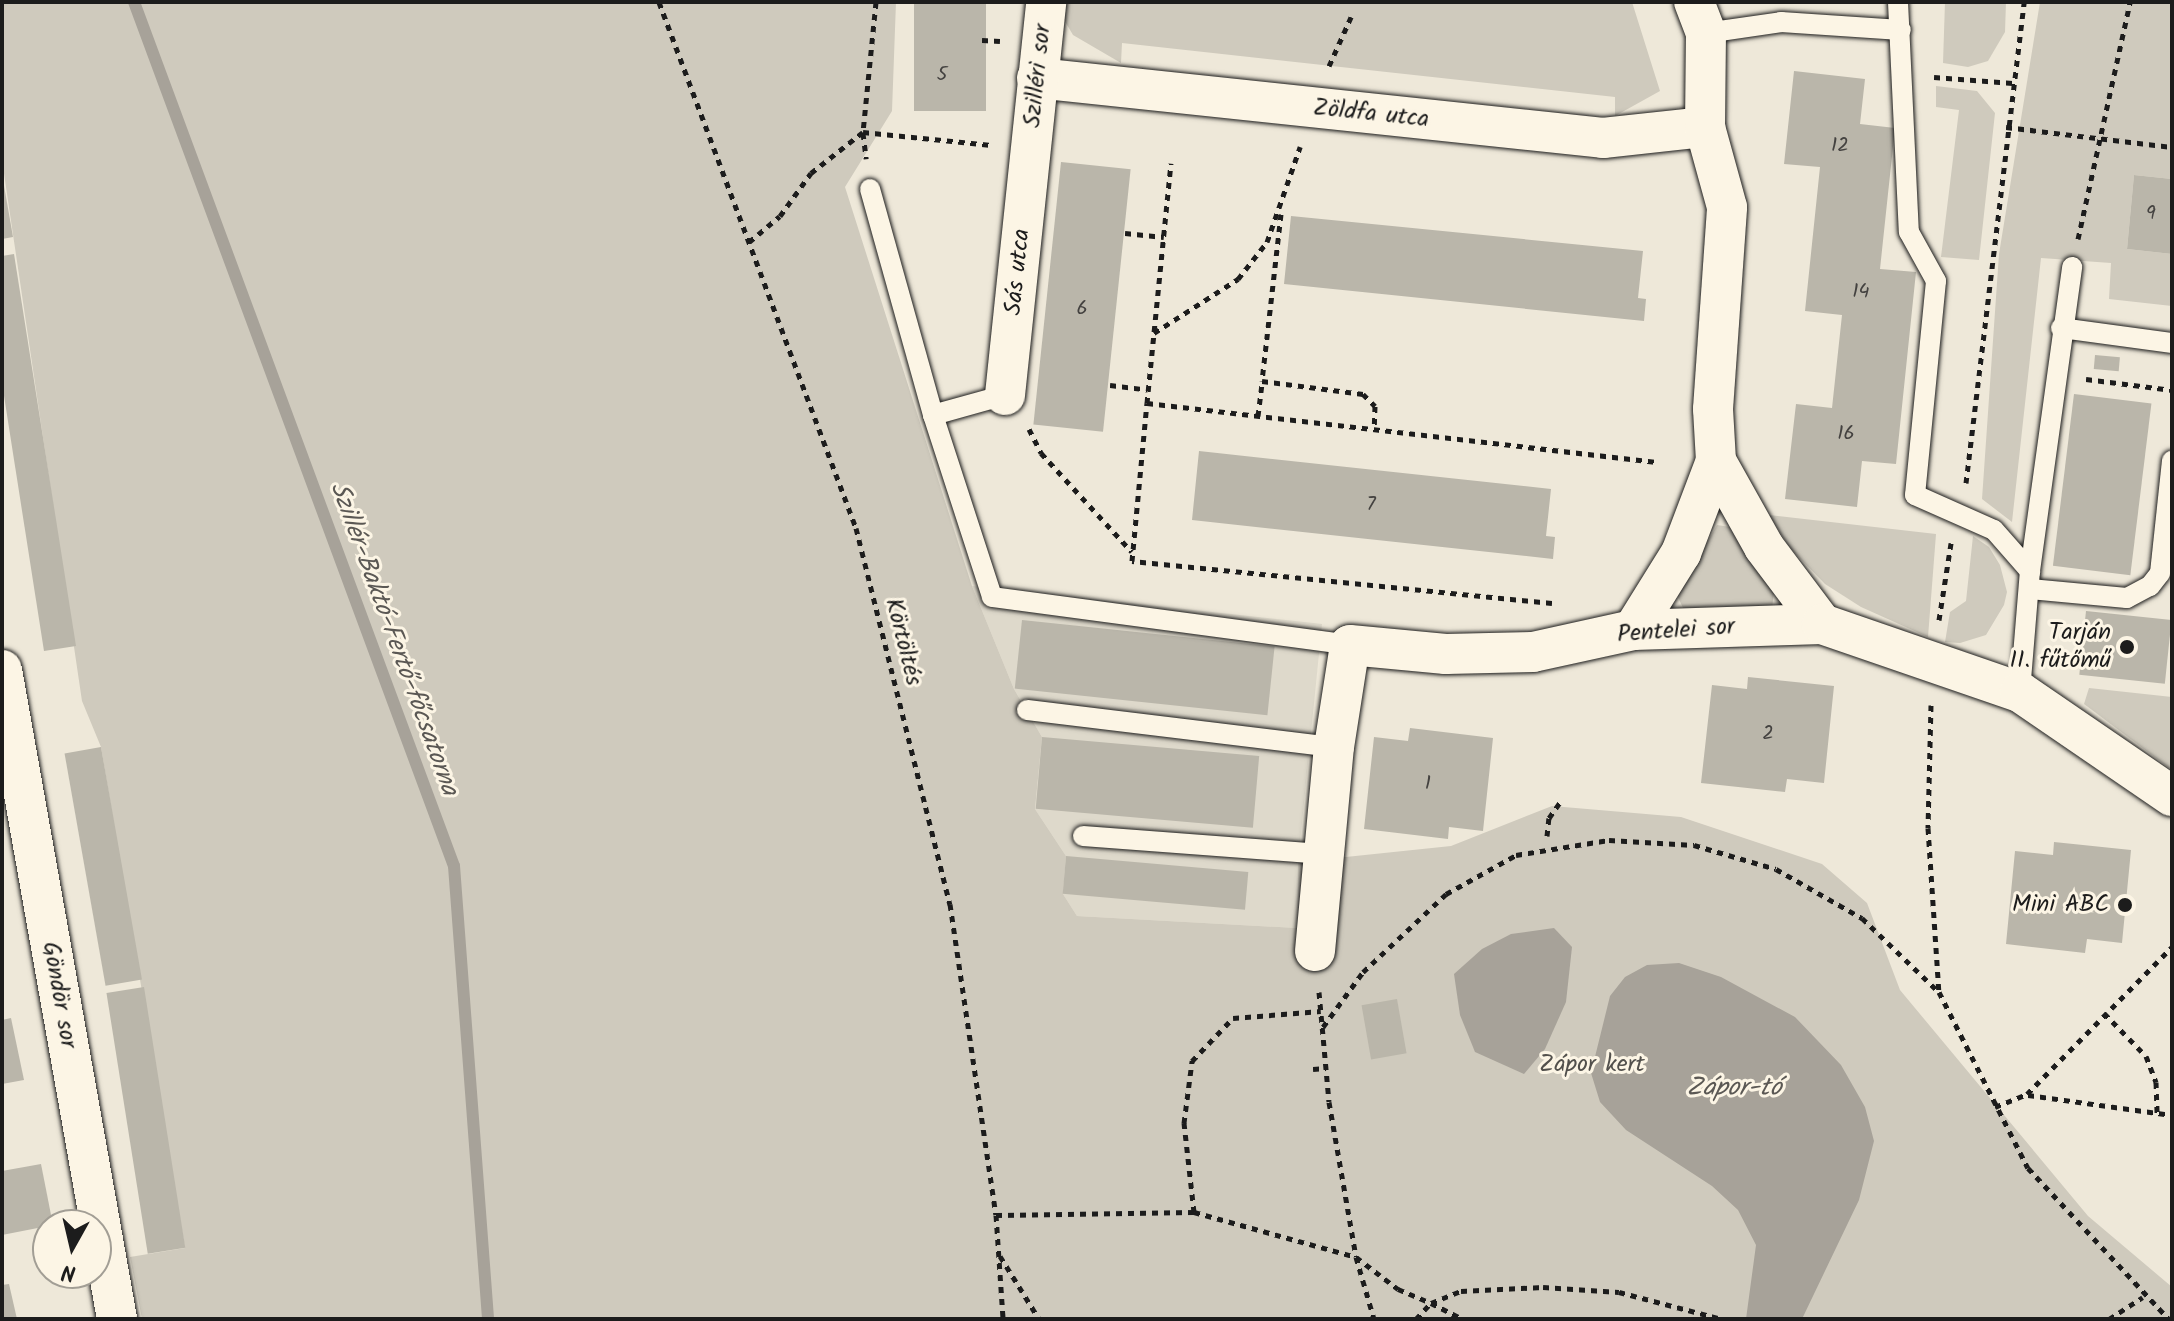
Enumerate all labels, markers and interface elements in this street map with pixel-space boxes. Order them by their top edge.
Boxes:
street label: Szilléri sor [1018,23,1058,129]
house number: 5 [937,63,947,87]
street label: Zöldfa utca [1312,94,1430,134]
house number: 12 [1831,134,1849,158]
house number: 9 [2146,202,2156,226]
street label: Sás utca [999,227,1037,317]
house number: 14 [1852,280,1870,304]
house number: 6 [1076,297,1088,321]
house number: 16 [1837,422,1855,446]
water label: Szillér-Baktó-Fertő-főcsatorna [322,478,464,800]
house number: 7 [1366,493,1376,517]
street label: Körtöltés [878,595,928,689]
street label: Pentelei sor [1616,613,1736,649]
place label: Tarján II. fűtőmű [2010,619,2111,675]
marker: Tarján II. fűtőmű [2118,638,2136,656]
house number: 2 [1762,722,1774,746]
house number: 1 [1425,772,1431,796]
place label: Mini ABC [2012,891,2109,919]
marker: Mini ABC [2116,896,2134,914]
street label: Göndör sor [35,939,83,1051]
park label: Zápor kert [1539,1051,1645,1079]
water label: Zápor-tó [1687,1073,1781,1105]
north arrow [32,1209,112,1289]
text: N [60,1253,78,1290]

